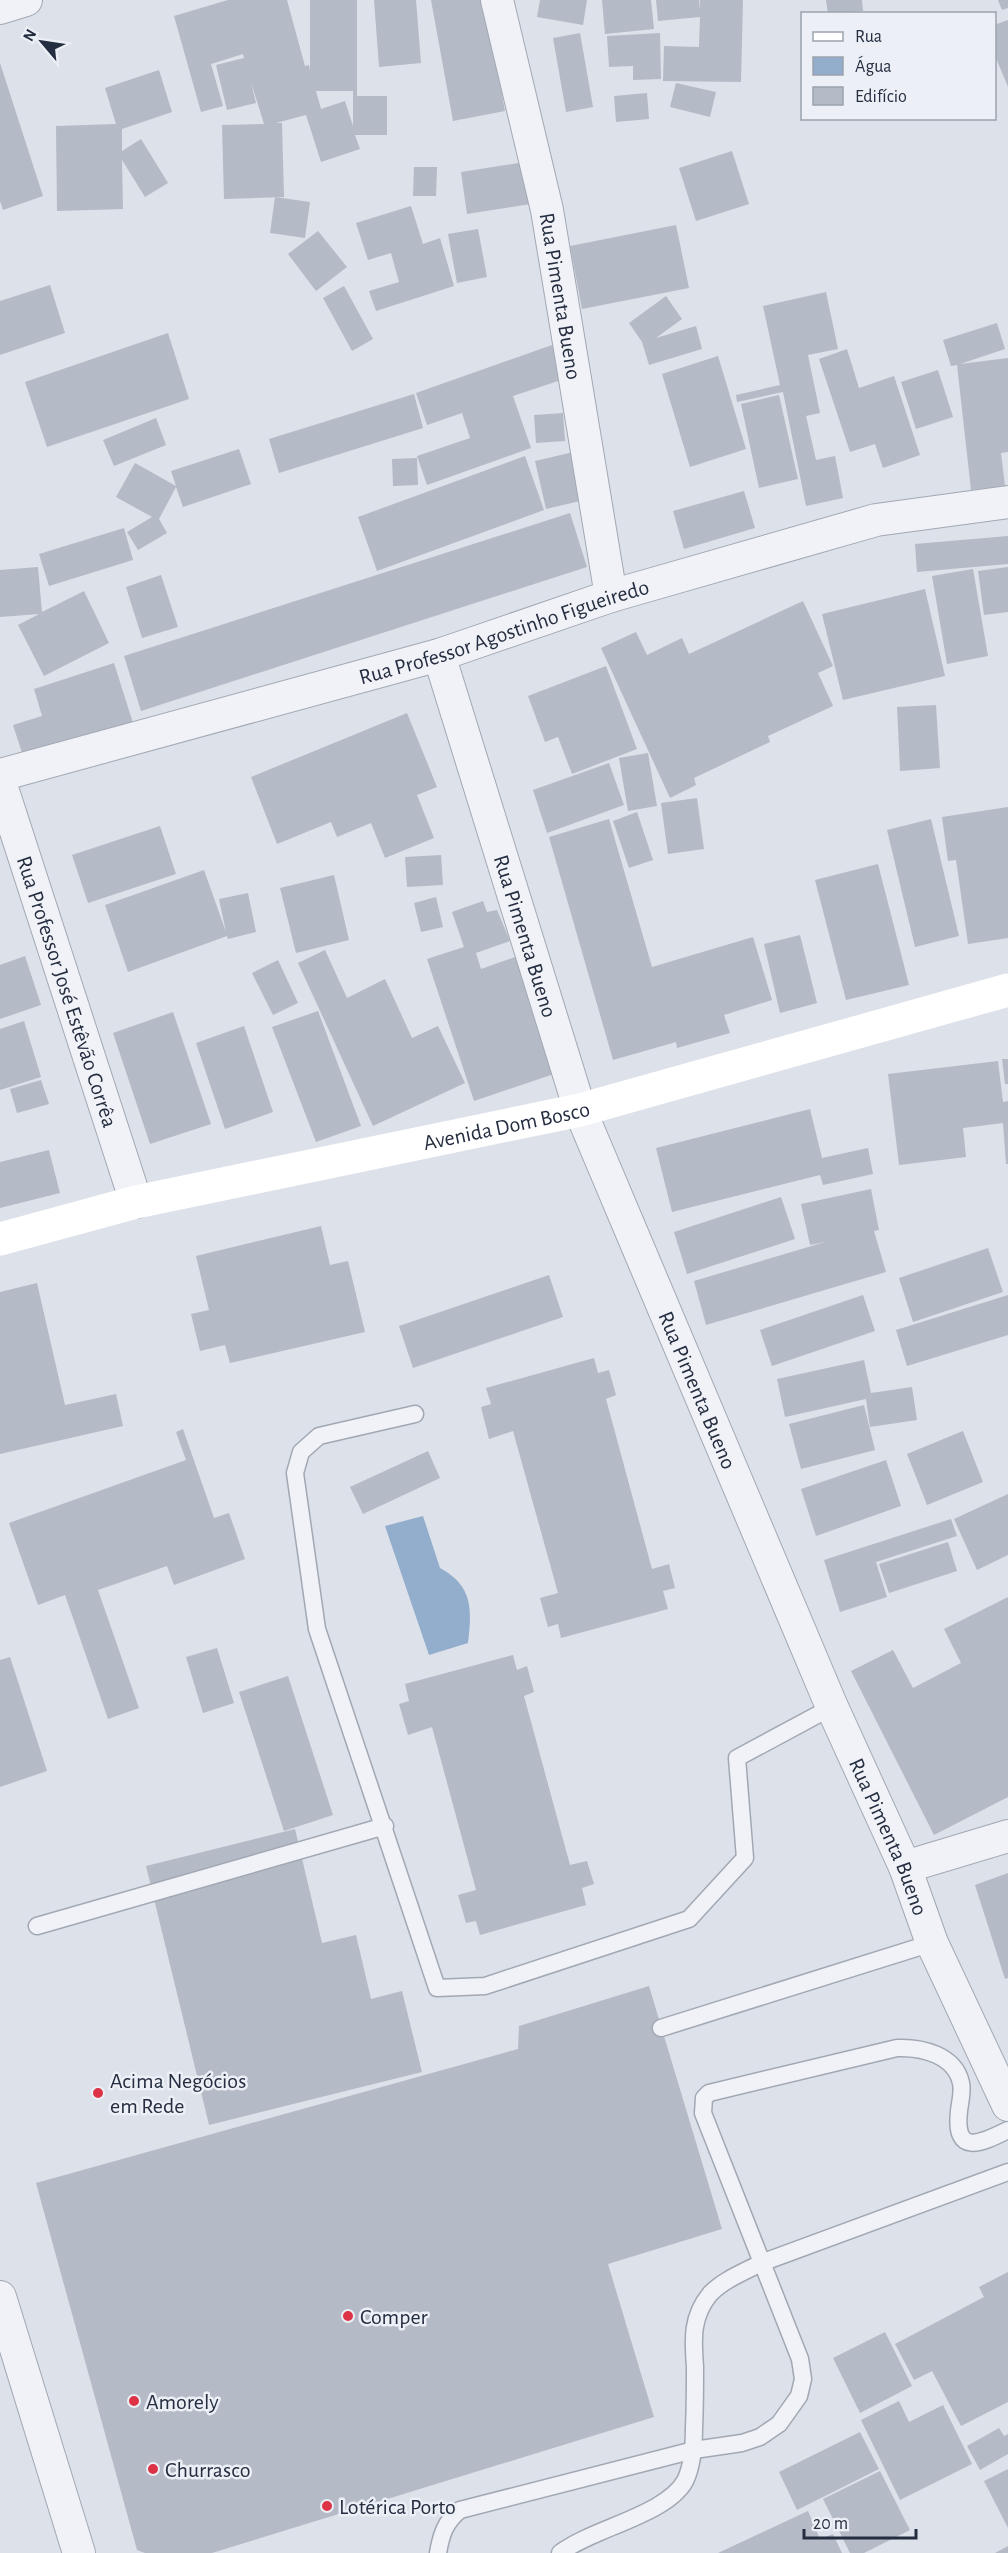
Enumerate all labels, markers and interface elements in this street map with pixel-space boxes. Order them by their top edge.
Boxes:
north arrow [12,12,72,72]
legend [801,12,996,120]
text: N [20,26,39,44]
text: Rua [855,28,882,46]
text: Água [855,55,892,76]
text: Edifício [855,88,907,106]
street label: Rua Pimenta Bueno [536,211,585,381]
street label: Rua Professor Agostinho Figueiredo [357,576,652,688]
street label: Rua Pimenta Bueno [490,852,561,1020]
street label: Rua Professor José Estêvão Corrêa [13,853,121,1130]
street label: Avenida Dom Bosco [421,1098,592,1154]
street label: Rua Pimenta Bueno [654,1308,740,1472]
street label: Rua Pimenta Bueno [845,1755,931,1918]
place label: Acima Negócios em Rede [110,2070,246,2117]
marker: Acima Negócios em Rede [91,2086,105,2100]
place label: Comper [360,2306,428,2328]
marker: Comper [341,2309,355,2323]
place label: Amorely [146,2391,219,2413]
marker: Amorely [127,2394,141,2408]
place label: Churrasco [165,2459,250,2481]
marker: Churrasco [146,2462,160,2476]
place label: Lotérica Porto [339,2496,456,2518]
marker: Lotérica Porto [320,2499,334,2513]
scale bar [804,2502,916,2540]
text: 20 m [813,2515,848,2533]

